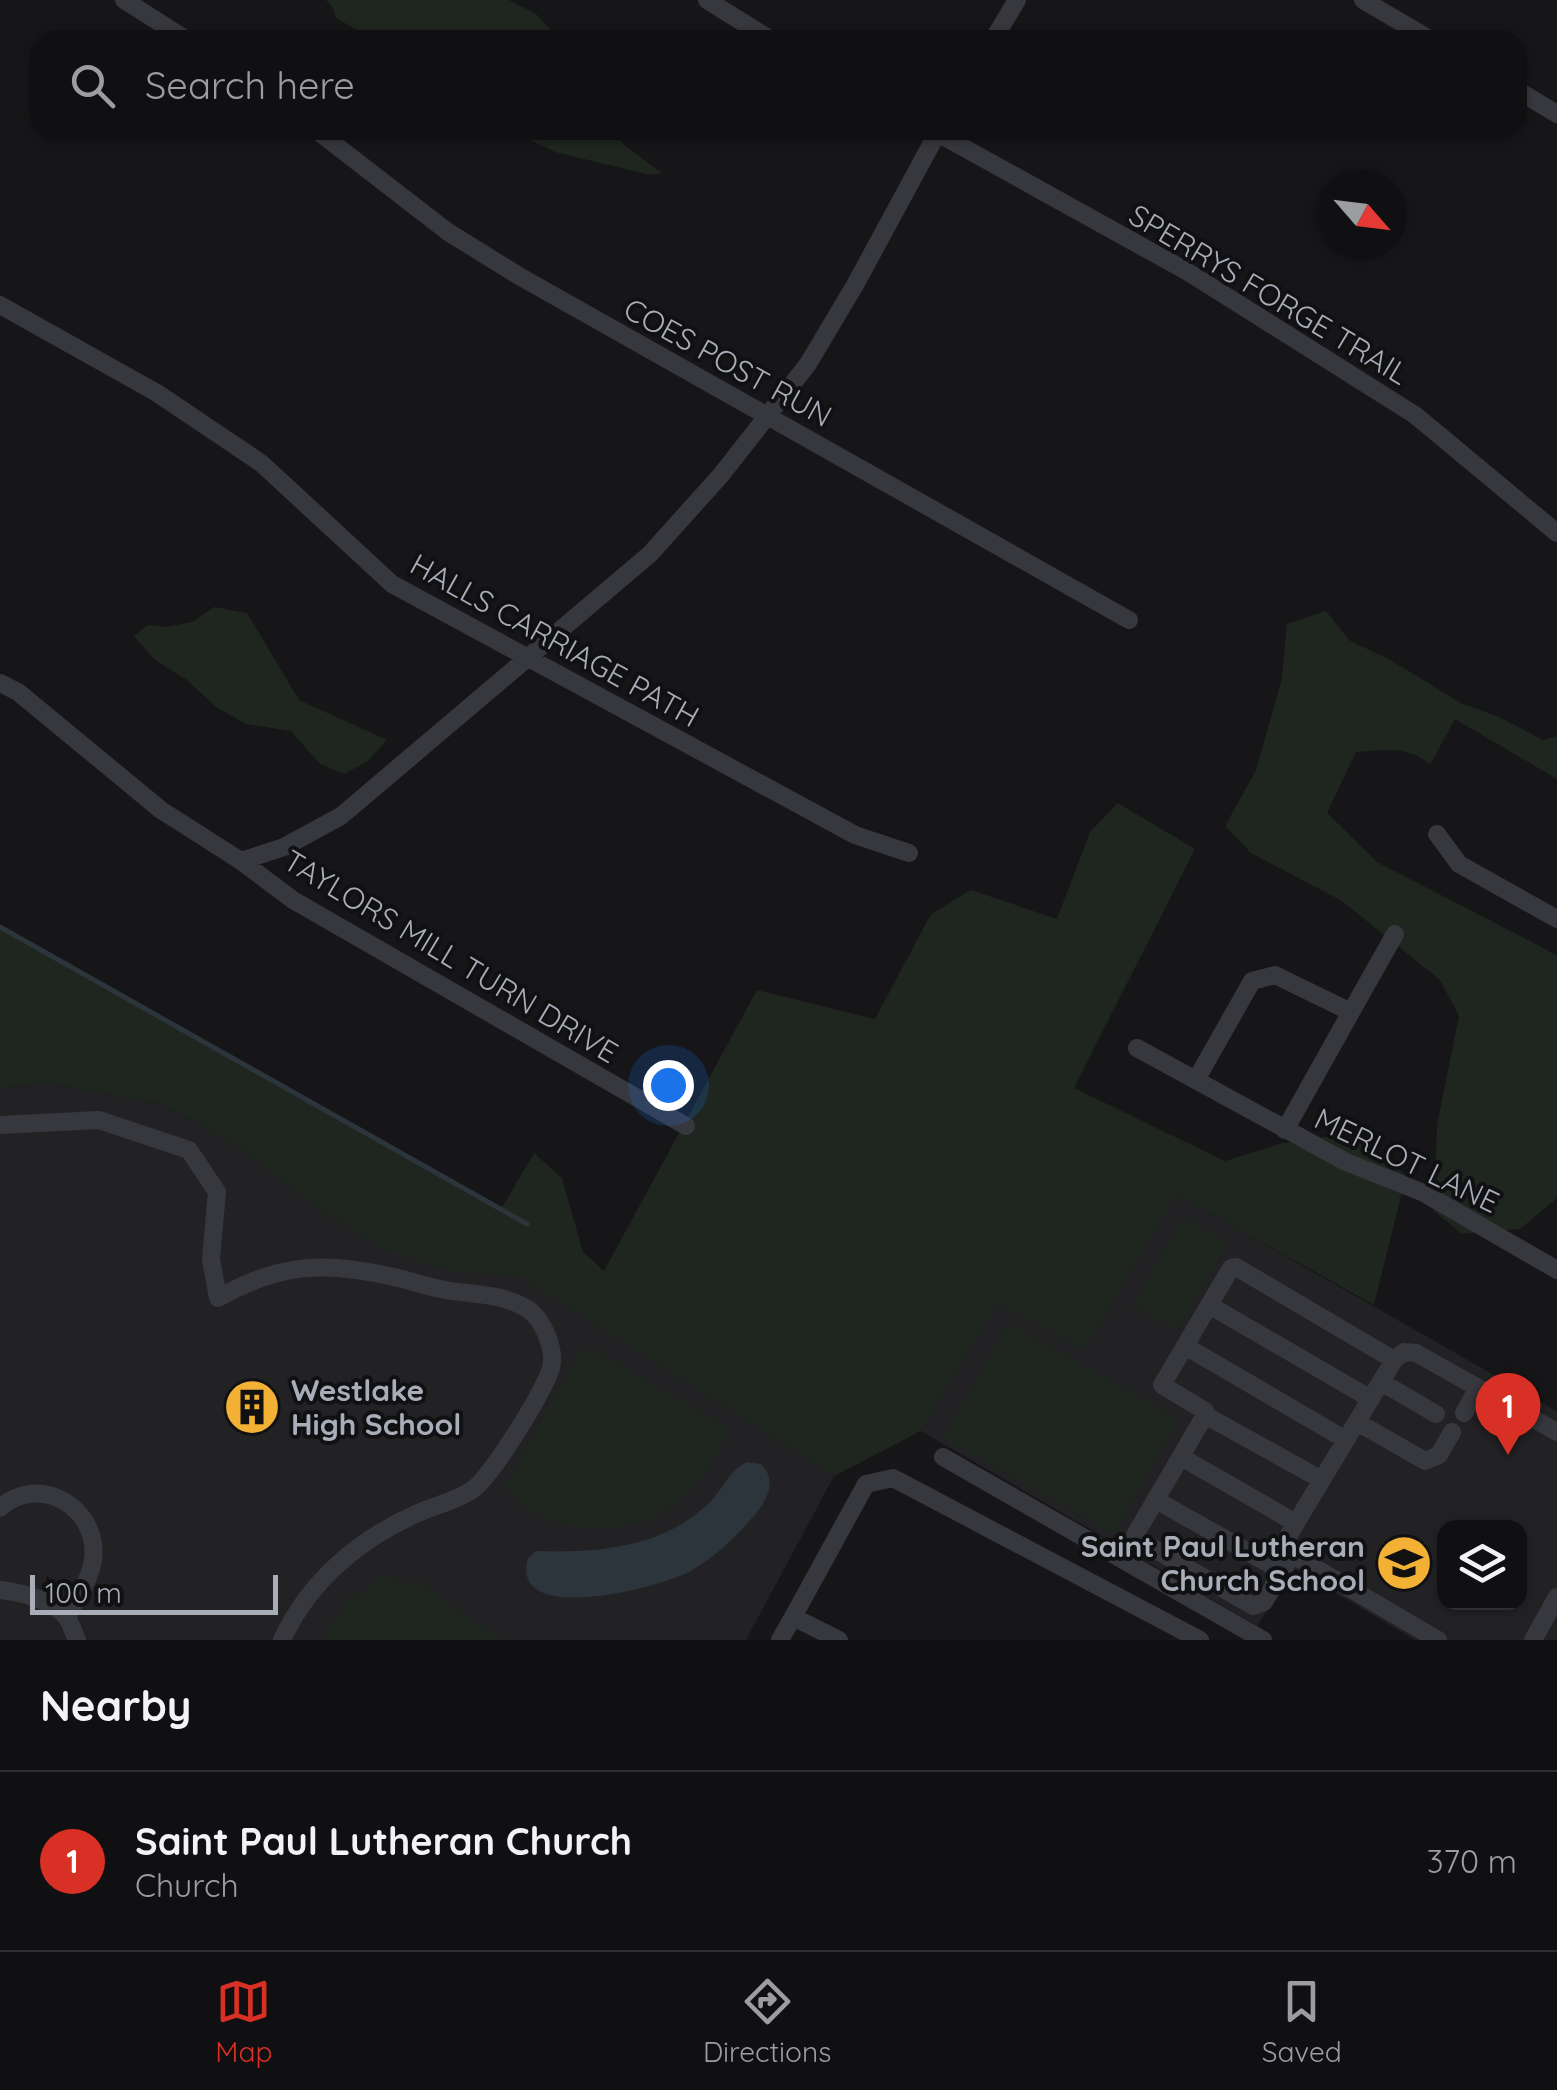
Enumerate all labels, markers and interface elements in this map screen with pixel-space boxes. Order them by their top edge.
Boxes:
search box [30,30,1527,140]
icon: search [65,58,120,113]
text: Search here [145,61,355,109]
north arrow [1317,170,1407,260]
street label: SPERRYS FORGE TRAIL [1122,196,1416,392]
street label: COES POST RUN [617,289,839,435]
street label: HALLS CARRIAGE PATH [404,545,706,735]
street label: TAYLORS MILL TURN DRIVE [277,841,625,1071]
your location [643,1060,694,1111]
street label: MERLOT LANE [1309,1099,1505,1221]
place label: Westlake High School [291,1371,461,1443]
pin: 1 [1476,1372,1540,1455]
building icon: Westlake High School [222,1377,282,1437]
map controls [1437,1520,1527,1610]
button: layers [1437,1520,1527,1610]
place label: Saint Paul Lutheran Church School [1081,1527,1365,1599]
school or university icon: Saint Paul Lutheran Church School [1374,1533,1434,1593]
scale bar [30,1570,278,1614]
text: 100 m [45,1575,122,1610]
text: Nearby [40,1679,191,1732]
text: Saint Paul Lutheran Church [135,1817,632,1865]
text: 1 [66,1841,79,1881]
text: 370 m [1427,1841,1517,1881]
text: Church [135,1865,239,1905]
tab: Map [215,1974,272,2069]
tab: Directions [703,1974,831,2069]
tab: Saved [1262,1974,1342,2069]

